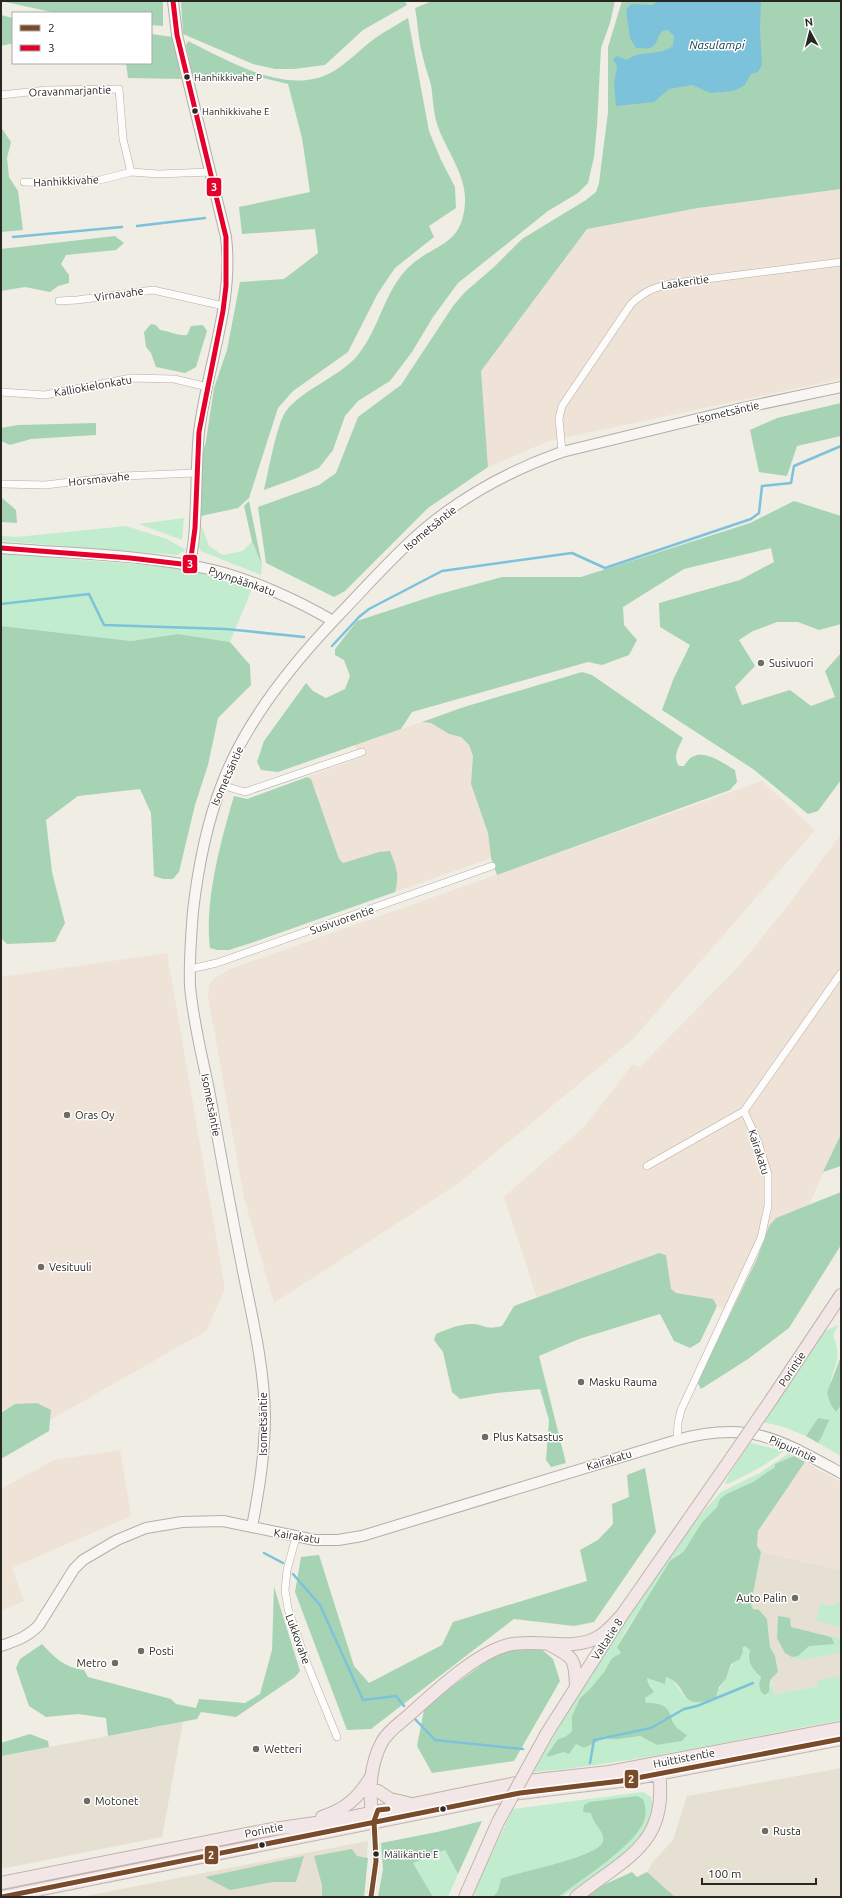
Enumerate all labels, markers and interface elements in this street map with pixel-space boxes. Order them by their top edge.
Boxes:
legend [12,12,152,64]
north arrow [790,12,830,52]
text: N [804,16,814,29]
text: 2 [48,21,55,34]
water label: Nasulampi [689,38,746,51]
text: 3 [48,41,55,54]
marker: Hanhikkivahe P [182,72,192,82]
place label: Hanhikkivahe P [194,72,262,83]
street label: Oravanmarjantie [29,84,111,98]
marker: Hanhikkivahe E [190,106,200,116]
place label: Hanhikkivahe E [202,106,270,117]
street label: Hanhikkivahe [33,173,99,189]
line badge: 3 [206,177,222,197]
text: 3 [211,181,217,193]
street label: Laakeritie [660,273,710,291]
street label: Virnavahe [94,285,144,303]
street label: Kalliokielonkatu [53,373,133,399]
street label: Isometsäntie [696,399,760,425]
street label: Horsmavahe [68,470,130,488]
street label: Isometsäntie [401,503,459,553]
line badge: 3 [182,554,198,574]
text: 3 [187,558,193,570]
street label: Pyynpäänkatu [207,564,277,598]
place label: Susivuori [769,657,813,669]
marker: Susivuori [756,658,766,668]
street label: Isometsäntie [209,744,245,808]
street label: Susivuorentie [308,903,376,937]
street label: Isometsäntie [199,1073,223,1137]
place label: Oras Oy [75,1109,115,1121]
marker: Oras Oy [62,1110,72,1120]
street label: Kairakatu [746,1128,772,1176]
place label: Vesituuli [49,1261,92,1273]
marker: Vesituuli [36,1262,46,1272]
street label: Porintie [776,1349,808,1389]
place label: Masku Rauma [589,1376,657,1388]
marker: Masku Rauma [576,1377,586,1387]
street label: Isometsäntie [257,1392,269,1456]
place label: Plus Katsastus [493,1431,564,1443]
marker: Plus Katsastus [480,1432,490,1442]
street label: Piipurintie [767,1433,819,1465]
street label: Kairakatu [585,1447,633,1473]
street label: Kairakatu [273,1526,321,1546]
place label: Auto Palin [736,1592,787,1604]
marker: Auto Palin [790,1593,800,1603]
street label: Lukkovahe [283,1612,313,1666]
street label: Valtatie 8 [589,1616,625,1662]
place label: Posti [149,1645,174,1657]
marker: Posti [136,1646,146,1656]
place label: Metro [76,1657,107,1669]
marker: Metro [110,1658,120,1668]
place label: Wetteri [264,1743,302,1755]
marker: Wetteri [251,1744,261,1754]
street label: Huittistentie [652,1746,716,1770]
line badge: 2 [624,1769,639,1789]
text: 2 [628,1773,634,1785]
place label: Motonet [95,1795,139,1807]
marker: Motonet [82,1796,92,1806]
unlabelled marker [438,1804,448,1814]
street label: Porintie [244,1820,284,1840]
place label: Rusta [773,1825,801,1837]
marker: Rusta [760,1826,770,1836]
unlabelled marker [257,1840,267,1850]
line badge: 2 [204,1845,219,1865]
text: 2 [208,1849,214,1861]
marker: Mälikäntie E [371,1849,381,1859]
place label: Mälikäntie E [384,1849,439,1860]
scale bar [702,1860,816,1886]
text: 100 m [708,1867,741,1880]

